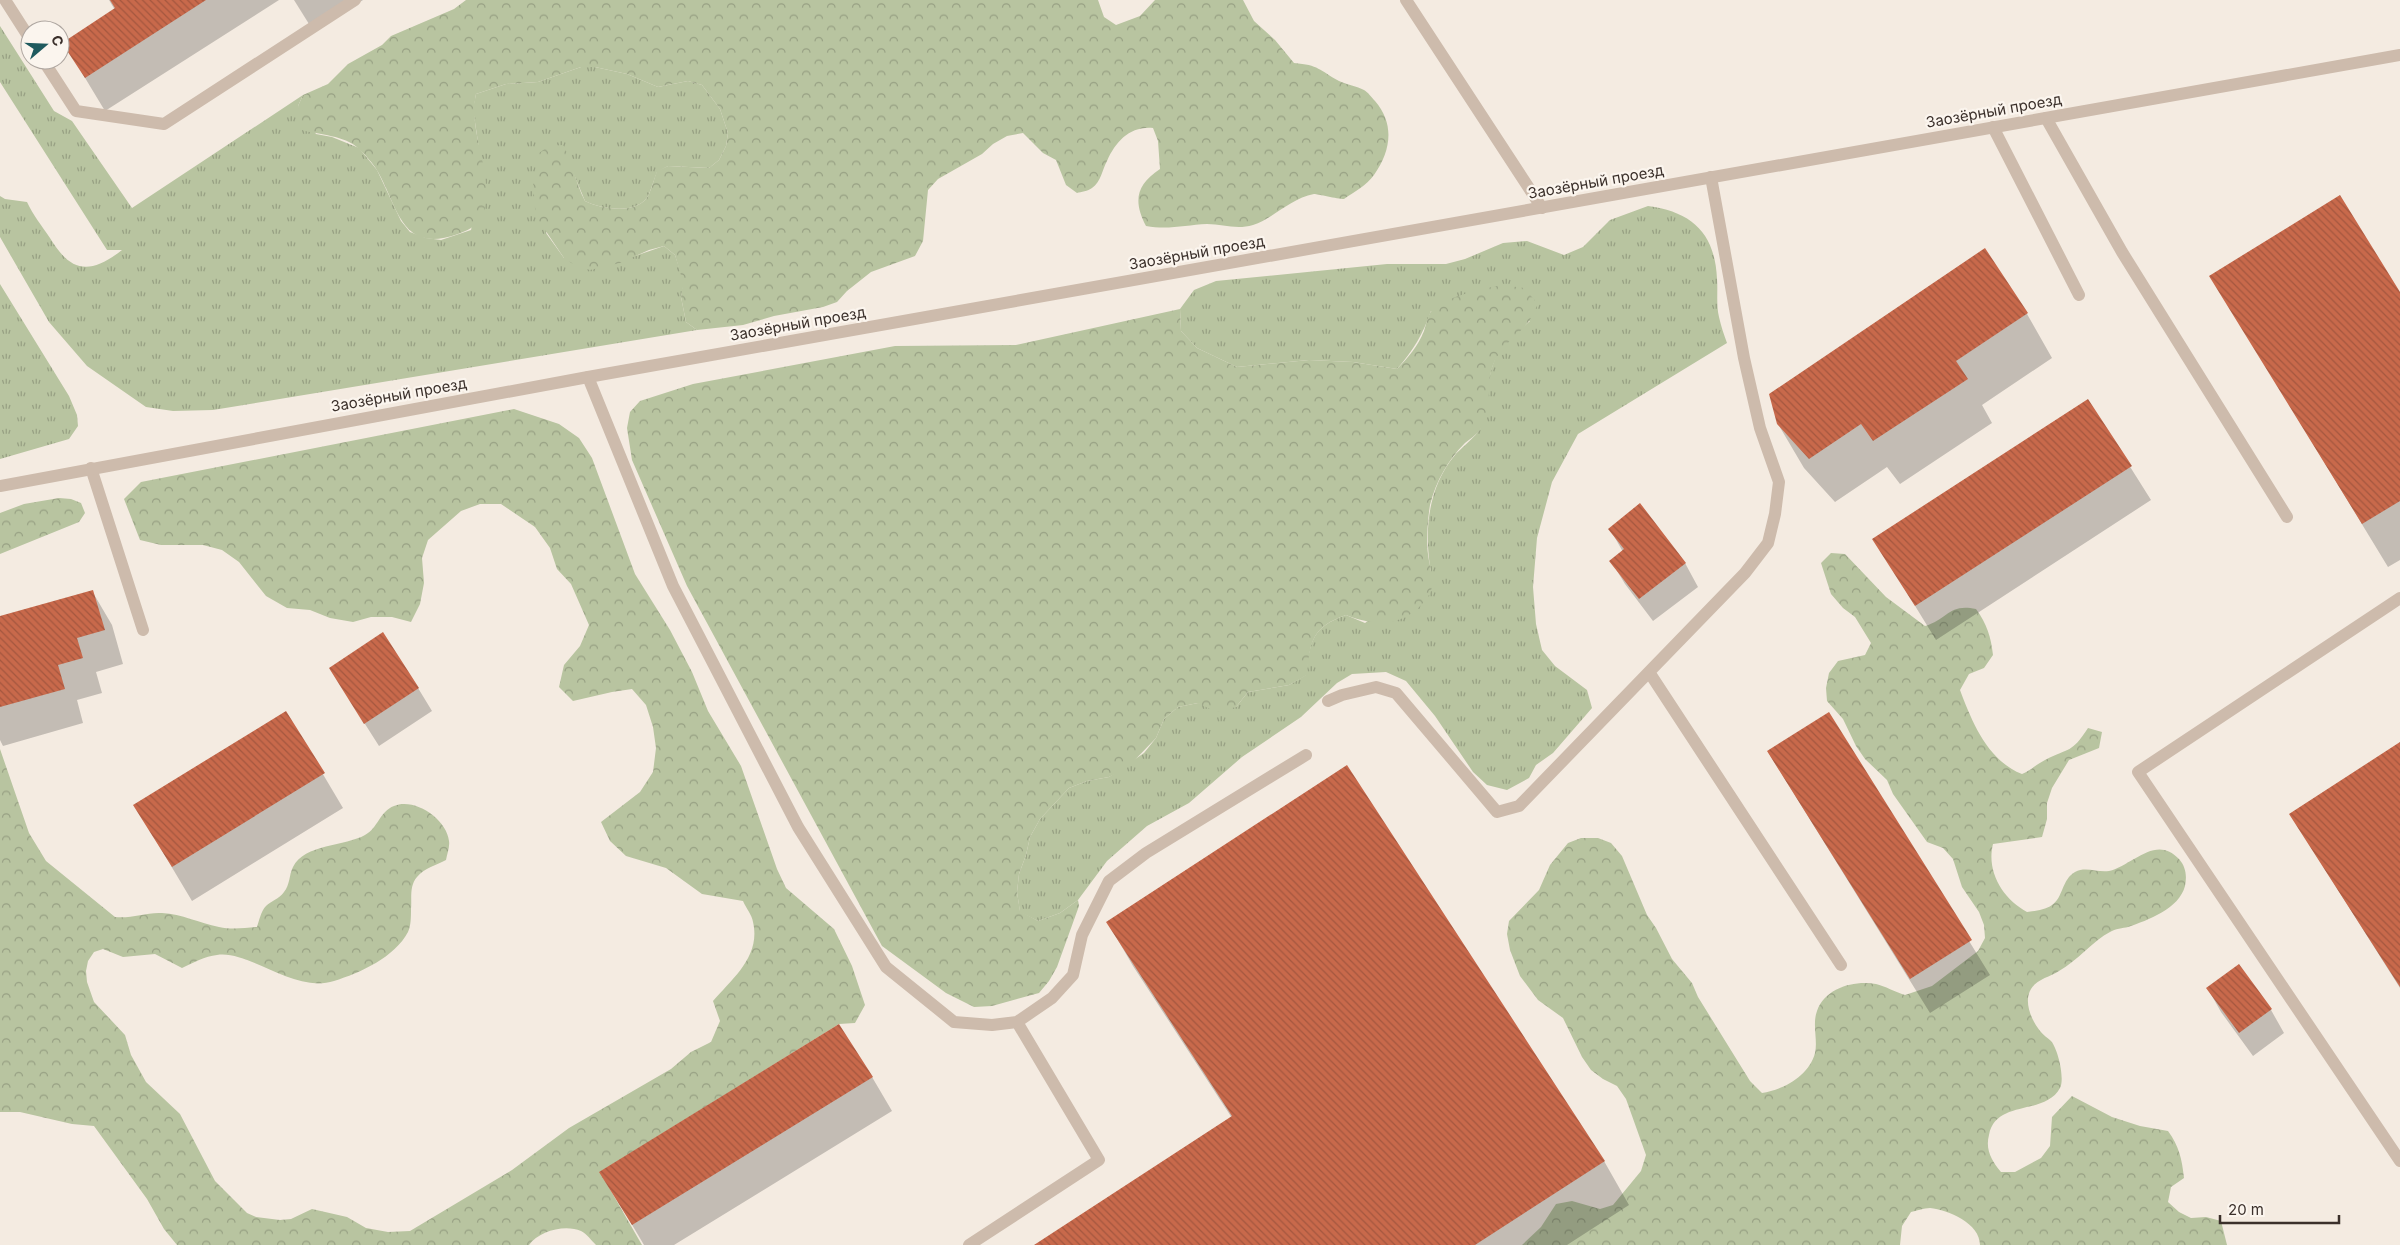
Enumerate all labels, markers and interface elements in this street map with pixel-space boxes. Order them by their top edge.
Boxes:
north arrow [20,20,70,70]
text: С [48,33,67,48]
street label: Заозёрный проезд [1925,89,2063,132]
street label: Заозёрный проезд [1527,160,1665,203]
street label: Заозёрный проезд [1128,231,1266,274]
street label: Заозёрный проезд [729,302,867,345]
street label: Заозёрный проезд [330,373,468,416]
scale bar [2220,1192,2339,1224]
text: 20 m [2228,1200,2264,1219]

